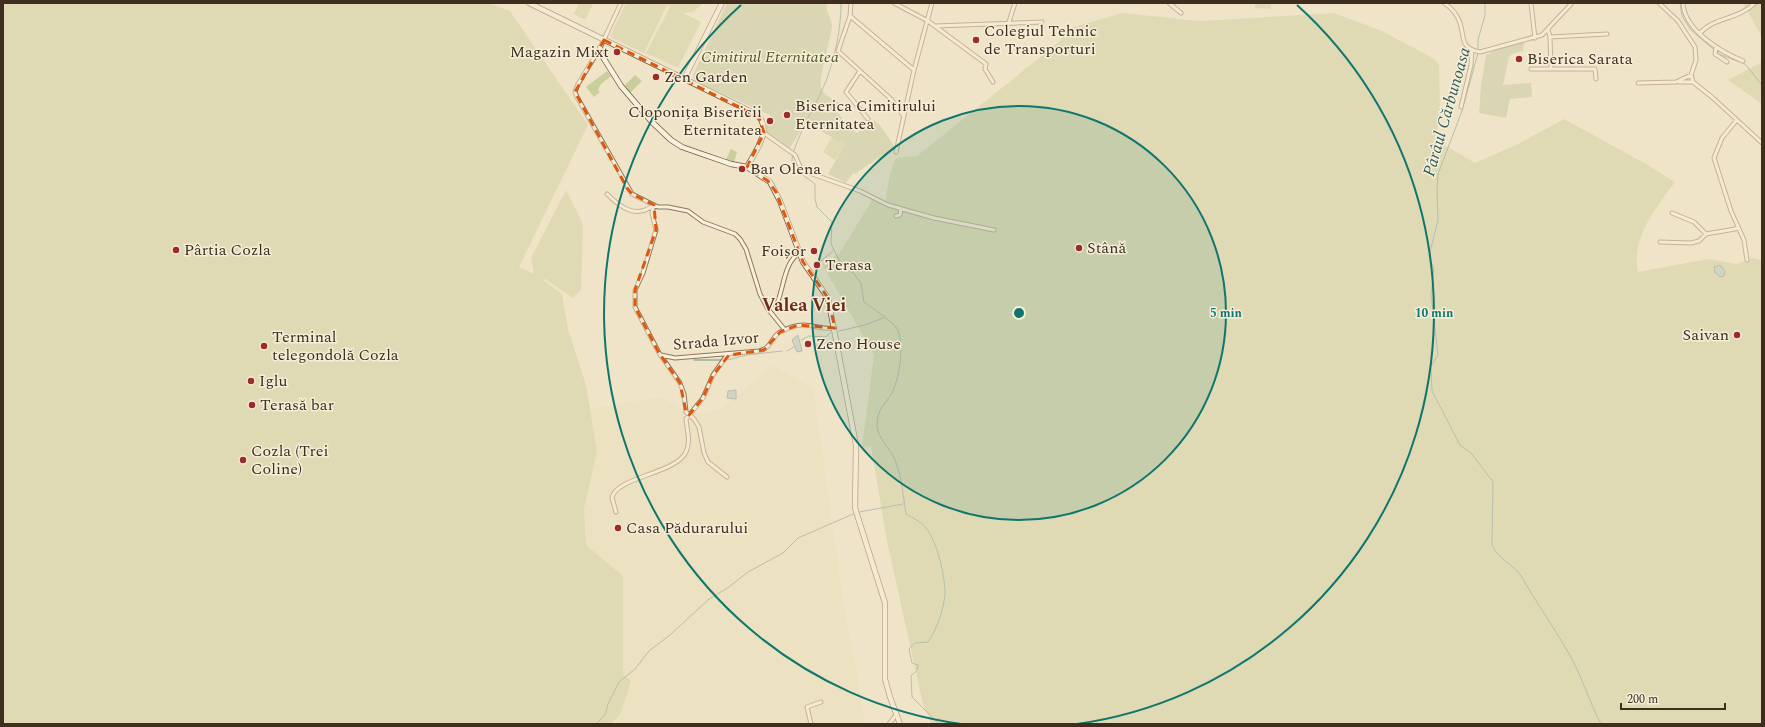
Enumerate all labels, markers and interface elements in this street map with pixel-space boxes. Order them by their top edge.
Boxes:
place label: Colegiul Tehnic de Transporturi [984,19,1097,61]
marker: Colegiul Tehnic de Transporturi [971,35,981,45]
place label: Magazin Mixt [510,40,609,64]
water label: Pârâul Cărbunoasa [1416,44,1478,180]
park label: Cimitirul Eternitatea [701,45,839,69]
marker: Magazin Mixt [612,47,622,57]
place label: Biserica Sarata [1527,47,1633,71]
marker: Biserica Sarata [1514,54,1524,64]
place label: Zen Garden [664,65,748,89]
marker: Zen Garden [651,72,661,82]
place label: Biserica Cimitirului Eternitatea [795,94,936,136]
place label: Cloponița Bisericii Eternitatea [628,100,762,142]
marker: Biserica Cimitirului Eternitatea [782,110,792,120]
marker: Cloponița Bisericii Eternitatea [765,116,775,126]
place label: Bar Olena [750,157,821,181]
marker: Bar Olena [737,164,747,174]
place label: Stână [1087,236,1126,260]
place label: Pârtia Cozla [184,238,271,262]
place label: Foișor [761,239,806,263]
marker: Stână [1074,243,1084,253]
marker: Pârtia Cozla [171,245,181,255]
marker: Foișor [809,246,819,256]
place label: Terasa [825,253,872,277]
marker: Terasa [812,260,822,270]
district label: Valea Viei [762,292,846,319]
text: 5 min [1210,304,1243,323]
text: 10 min [1415,304,1454,323]
centre of rings [1012,306,1026,320]
place label: Saivan [1683,323,1729,347]
place label: Terminal telegondolă Cozla [272,325,399,367]
street label: Strada Izvor [672,325,760,357]
marker: Saivan [1732,330,1742,340]
place label: Zeno House [816,332,901,356]
marker: Zeno House [803,339,813,349]
marker: Terminal telegondolă Cozla [259,341,269,351]
place label: Iglu [259,369,288,393]
marker: Iglu [246,376,256,386]
place label: Terasă bar [260,393,334,417]
marker: Terasă bar [247,400,257,410]
place label: Cozla (Trei Coline) [251,439,329,481]
marker: Cozla (Trei Coline) [238,455,248,465]
place label: Casa Pădurarului [626,516,748,540]
marker: Casa Pădurarului [613,523,623,533]
scale bar [1621,685,1725,711]
text: 200 m [1627,690,1658,709]

